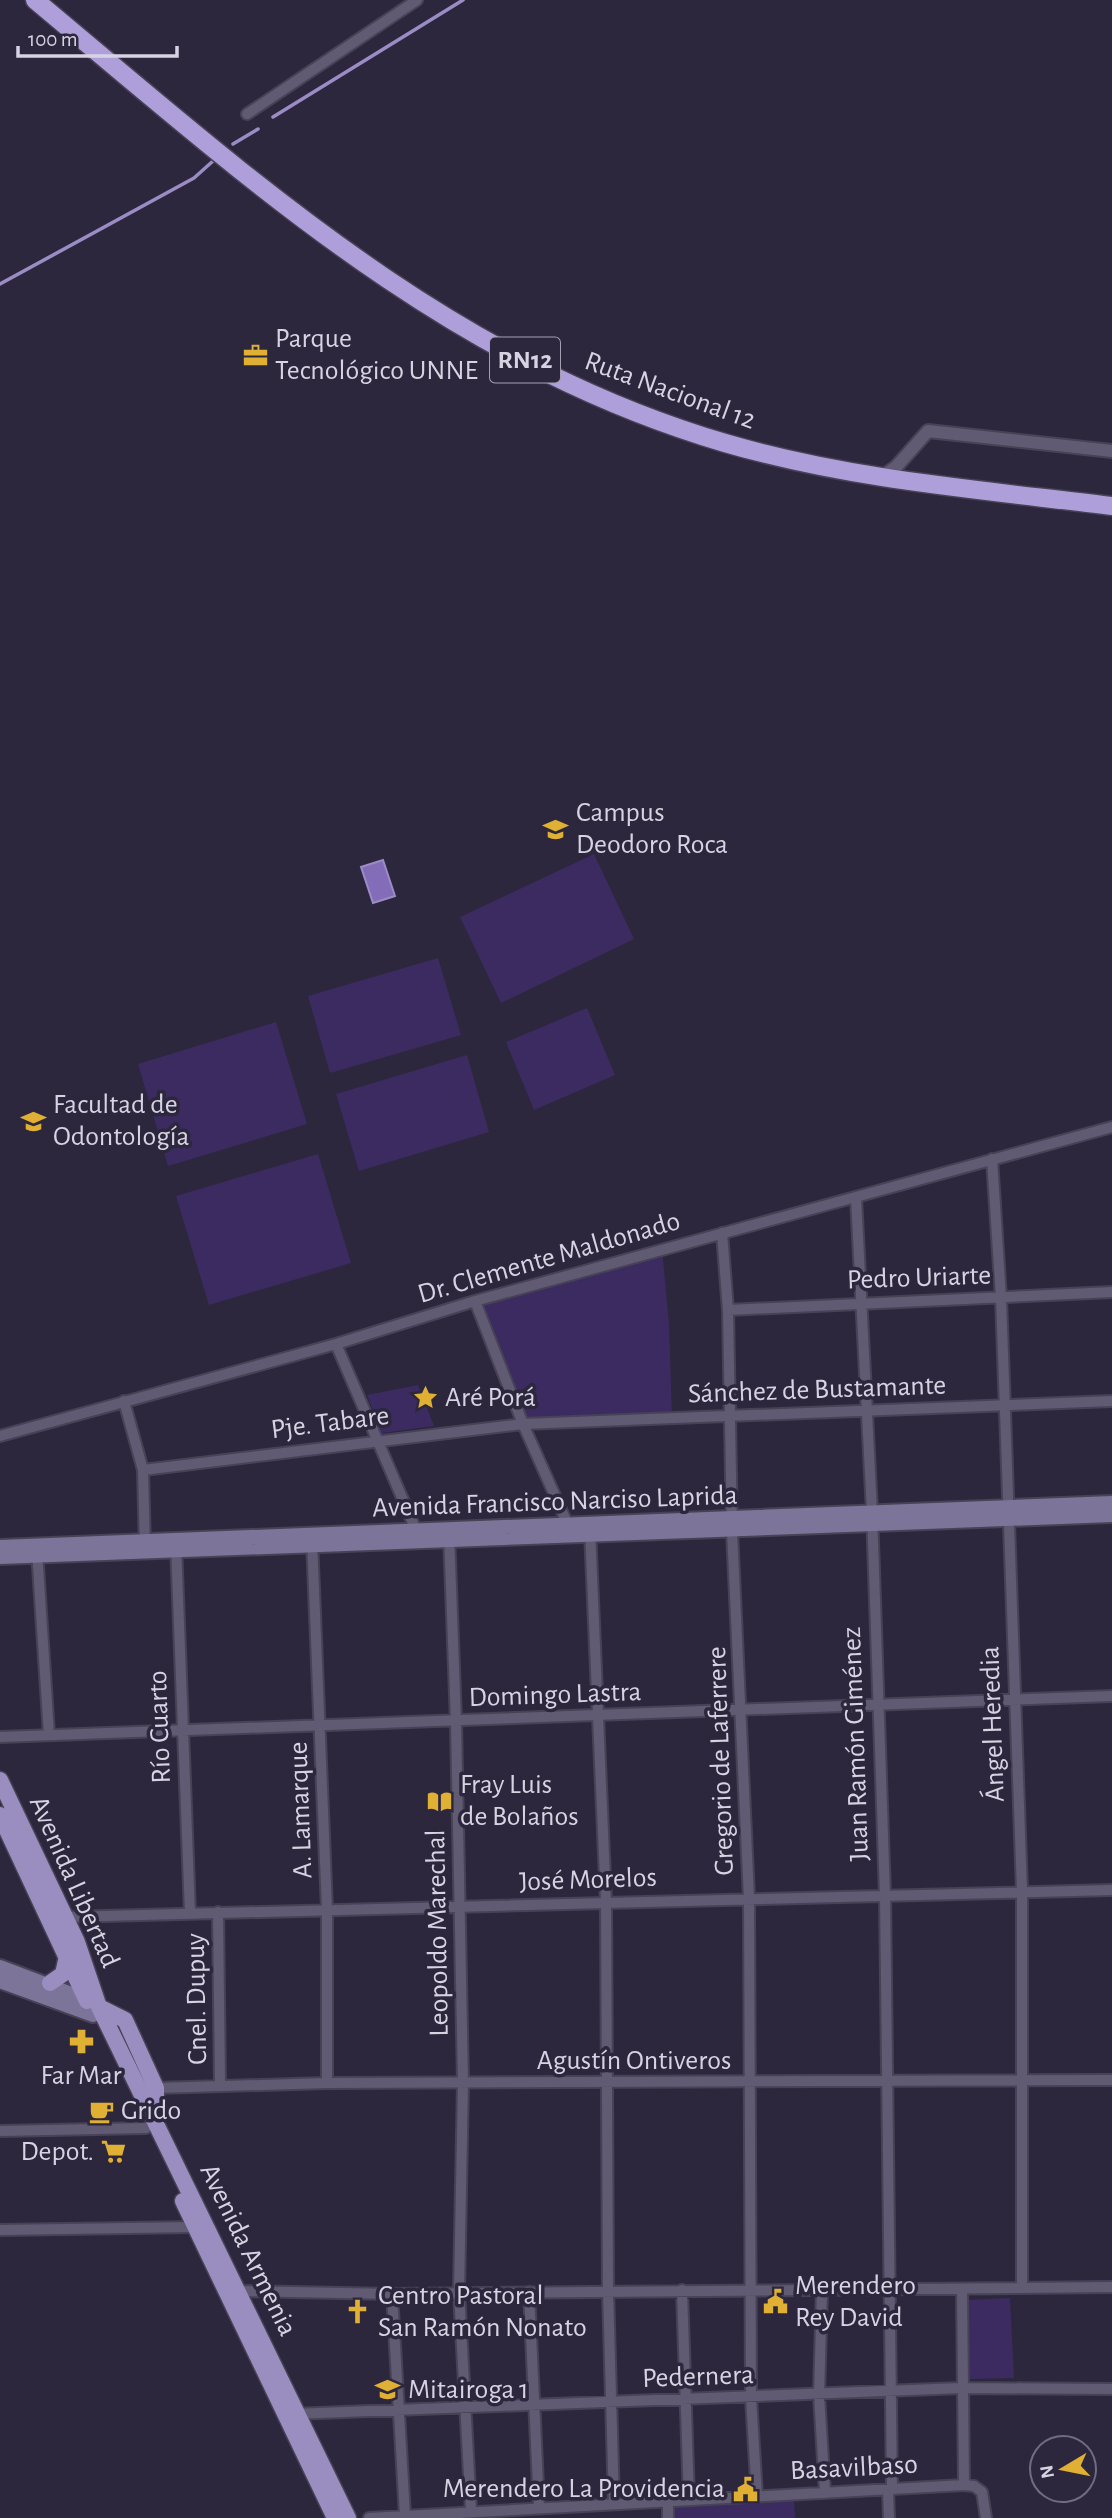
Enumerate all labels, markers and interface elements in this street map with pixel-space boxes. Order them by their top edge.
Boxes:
scale bar [18,14,177,58]
text: 100 m [28,29,78,50]
place label: Parque Tecnológico UNNE [275,325,478,385]
road number: RN12 [490,338,560,382]
office icon: Parque Tecnológico UNNE [241,341,269,369]
street label: Ruta Nacional 12 [581,347,759,435]
place label: Campus Deodoro Roca [576,799,728,859]
school or university icon: Campus Deodoro Roca [542,815,570,843]
place label: Facultad de Odontología [53,1091,190,1151]
school or university icon: Facultad de Odontología [19,1107,47,1135]
street label: Dr. Clemente Maldonado [415,1207,683,1309]
street label: Pedro Uriarte [846,1261,992,1295]
street label: Sánchez de Bustamante [687,1371,947,1409]
place icon: Aré Porá [411,1384,439,1412]
place label: Aré Porá [445,1384,536,1412]
street label: Pje. Tabare [269,1402,391,1444]
street label: Avenida Francisco Narciso Laprida [372,1482,738,1522]
street label: Juan Ramón Giménez [838,1626,874,1862]
street label: Ángel Heredia [973,1645,1010,1803]
street label: Gregorio de Laferrere [703,1646,739,1876]
street label: Río Cuarto [144,1670,176,1784]
street label: Domingo Lastra [468,1678,642,1712]
street label: A. Lamarque [285,1741,317,1879]
place label: Fray Luis de Bolaños [460,1771,579,1831]
library icon: Fray Luis de Bolaños [426,1787,454,1815]
street label: Avenida Libertad [24,1792,124,1972]
street label: Leopoldo Marechal [422,1829,454,2037]
street label: José Morelos [519,1864,657,1896]
street label: Cnel. Dupuy [182,1933,212,2065]
pharmacy icon: Far Mar [67,2028,95,2056]
street label: Agustín Ontiveros [537,2047,731,2075]
place label: Far Mar [40,2062,122,2090]
cafe icon: Grido [87,2097,115,2125]
place label: Grido [121,2097,181,2125]
place label: Depot. [21,2138,94,2166]
supermarket icon: Depot. [100,2138,128,2166]
street label: Avenida Armenia [194,2160,302,2341]
place label: Merendero Rey David [795,2272,916,2332]
place label: Centro Pastoral San Ramón Nonato [378,2282,587,2342]
public building icon: Merendero Rey David [761,2288,789,2316]
church icon: Centro Pastoral San Ramón Nonato [344,2298,372,2326]
street label: Pedernera [642,2361,754,2393]
school or university icon: Mitairoga 1 [374,2376,402,2404]
place label: Mitairoga 1 [408,2376,529,2404]
north arrow [1028,2434,1098,2504]
street label: Basavilbaso [789,2451,919,2485]
text: N [1037,2464,1058,2480]
place label: Merendero La Providencia [443,2475,725,2503]
public building icon: Merendero La Providencia [731,2475,759,2503]

